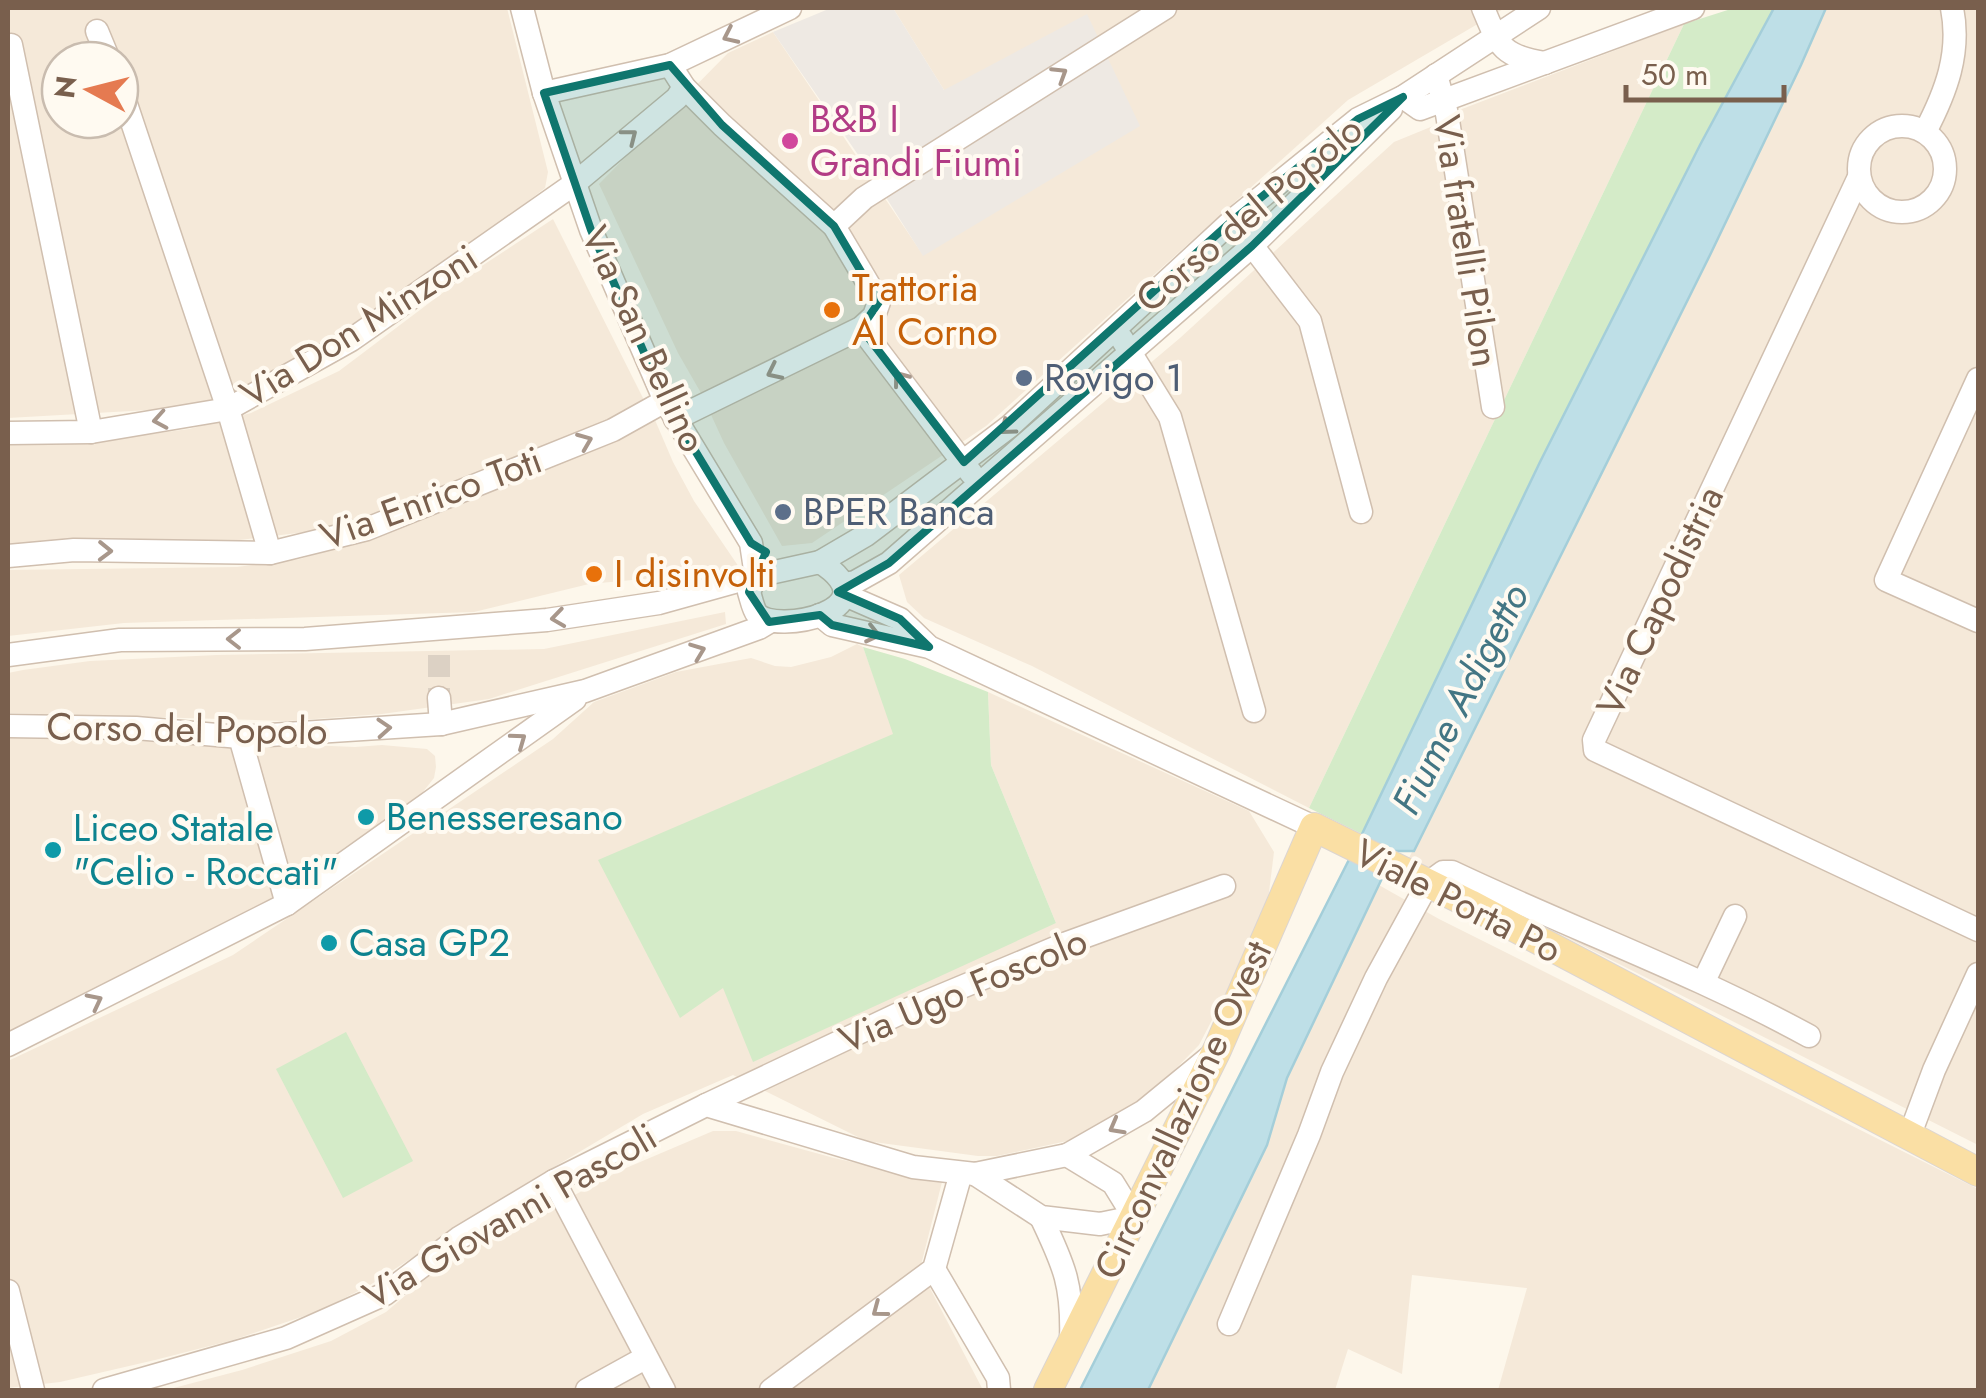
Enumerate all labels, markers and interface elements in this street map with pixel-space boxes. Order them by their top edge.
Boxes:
one-way arrow [722,24,740,44]
north arrow [40,40,140,140]
scale bar [1626,40,1784,102]
text: 50 m [1641,53,1708,96]
one-way arrow [1049,68,1067,87]
text: N [44,73,87,101]
place label: B&B I Grandi Fiumi [810,91,1022,190]
street label: Corso del Popolo [1123,102,1374,325]
street label: Via fratelli Pilon [1419,111,1514,371]
one-way arrow [619,130,637,148]
marker: B&B I Grandi Fiumi [779,130,801,152]
street label: Via San Bellino [568,217,721,461]
street label: Via Don Minzoni [229,231,488,421]
place label: Trattoria Al Corno [852,260,998,359]
marker: Trattoria Al Corno [821,299,843,321]
place label: Rovigo 1 [1044,350,1183,405]
one-way arrow [766,360,784,380]
marker: Rovigo 1 [1013,367,1035,389]
one-way arrow [894,372,911,390]
one-way arrow [152,409,168,430]
one-way arrow [1001,416,1019,434]
street label: Via Enrico Toti [312,432,549,563]
one-way arrow [575,432,593,452]
street label: Via Capodistria [1582,477,1737,725]
place label: BPER Banca [803,484,994,539]
marker: BPER Banca [772,501,794,523]
one-way arrow [98,540,113,562]
place label: I disinvolti [614,546,776,601]
marker: I disinvolti [583,563,605,585]
water label: Fiume Adigetto [1377,574,1543,824]
one-way arrow [550,606,566,627]
one-way arrow [864,623,881,644]
one-way arrow [226,628,242,650]
one-way arrow [689,642,706,663]
street label: Corso del Popolo [46,699,328,758]
one-way arrow [377,718,393,739]
one-way arrow [508,734,527,752]
place label: Benesseresano [386,789,623,844]
place label: Liceo Statale "Celio - Roccati" [73,800,339,899]
marker: Benesseresano [355,806,377,828]
street label: Viale Porta Po [1345,825,1571,976]
marker: Liceo Statale "Celio - Roccati" [42,839,64,861]
street label: Via Ugo Foscolo [830,913,1095,1067]
place label: Casa GP2 [349,915,510,970]
marker: Casa GP2 [318,932,340,954]
street label: Circonvallazione Ovest [1080,932,1285,1288]
one-way arrow [84,994,102,1013]
street label: Via Giovanni Pascoli [353,1109,667,1322]
one-way arrow [1109,1114,1127,1134]
one-way arrow [872,1298,890,1315]

